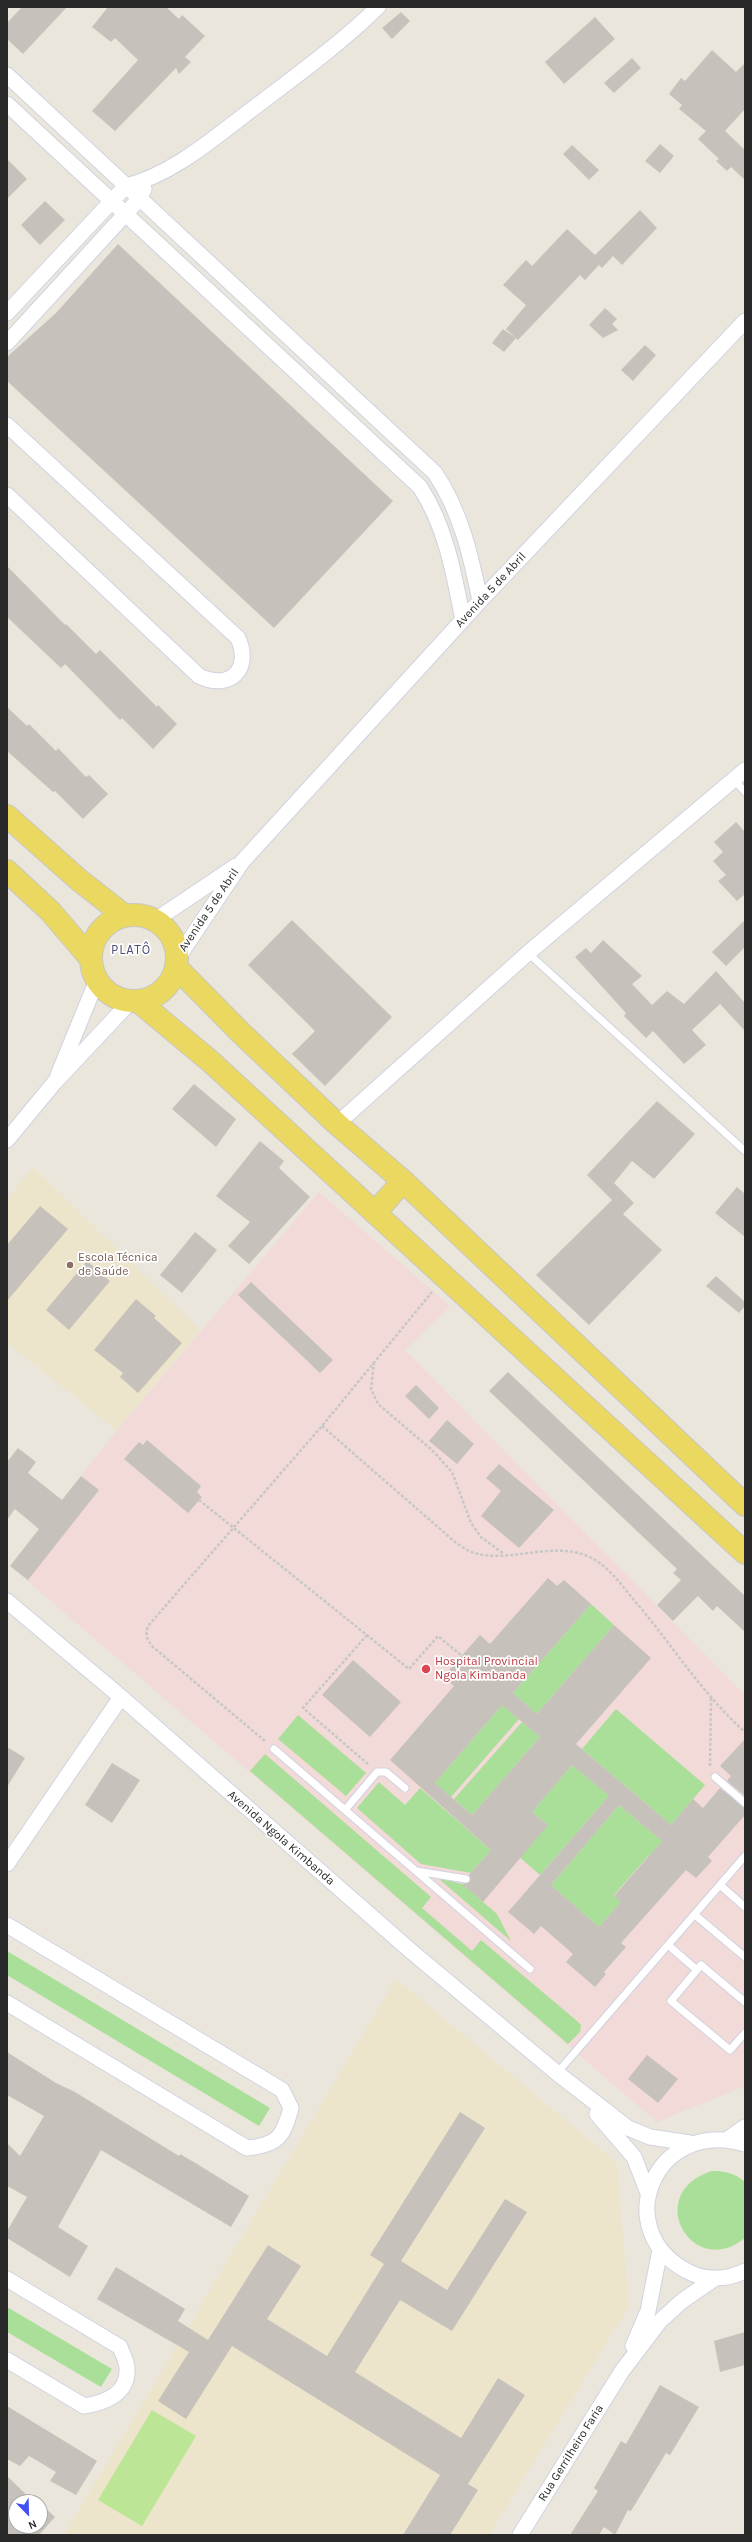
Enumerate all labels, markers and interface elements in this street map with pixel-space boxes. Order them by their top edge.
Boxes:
street label: Avenida 5 de Abril [453,550,529,630]
street label: Avenida 5 de Abril [176,866,242,954]
district label: PLATÔ [111,942,151,958]
place label: Escola Técnica de Saúde [78,1251,158,1279]
marker: Escola Técnica de Saúde [65,1260,75,1270]
place label: Hospital Provincial Ngola Kimbanda [435,1655,538,1683]
marker: Hospital Provincial Ngola Kimbanda [420,1663,432,1675]
street label: Avenida Ngola Kimbanda [224,1788,338,1888]
street label: Rua Gerrilheiro Faria [535,2402,607,2504]
north arrow [8,2494,48,2534]
text: N [26,2517,39,2532]

